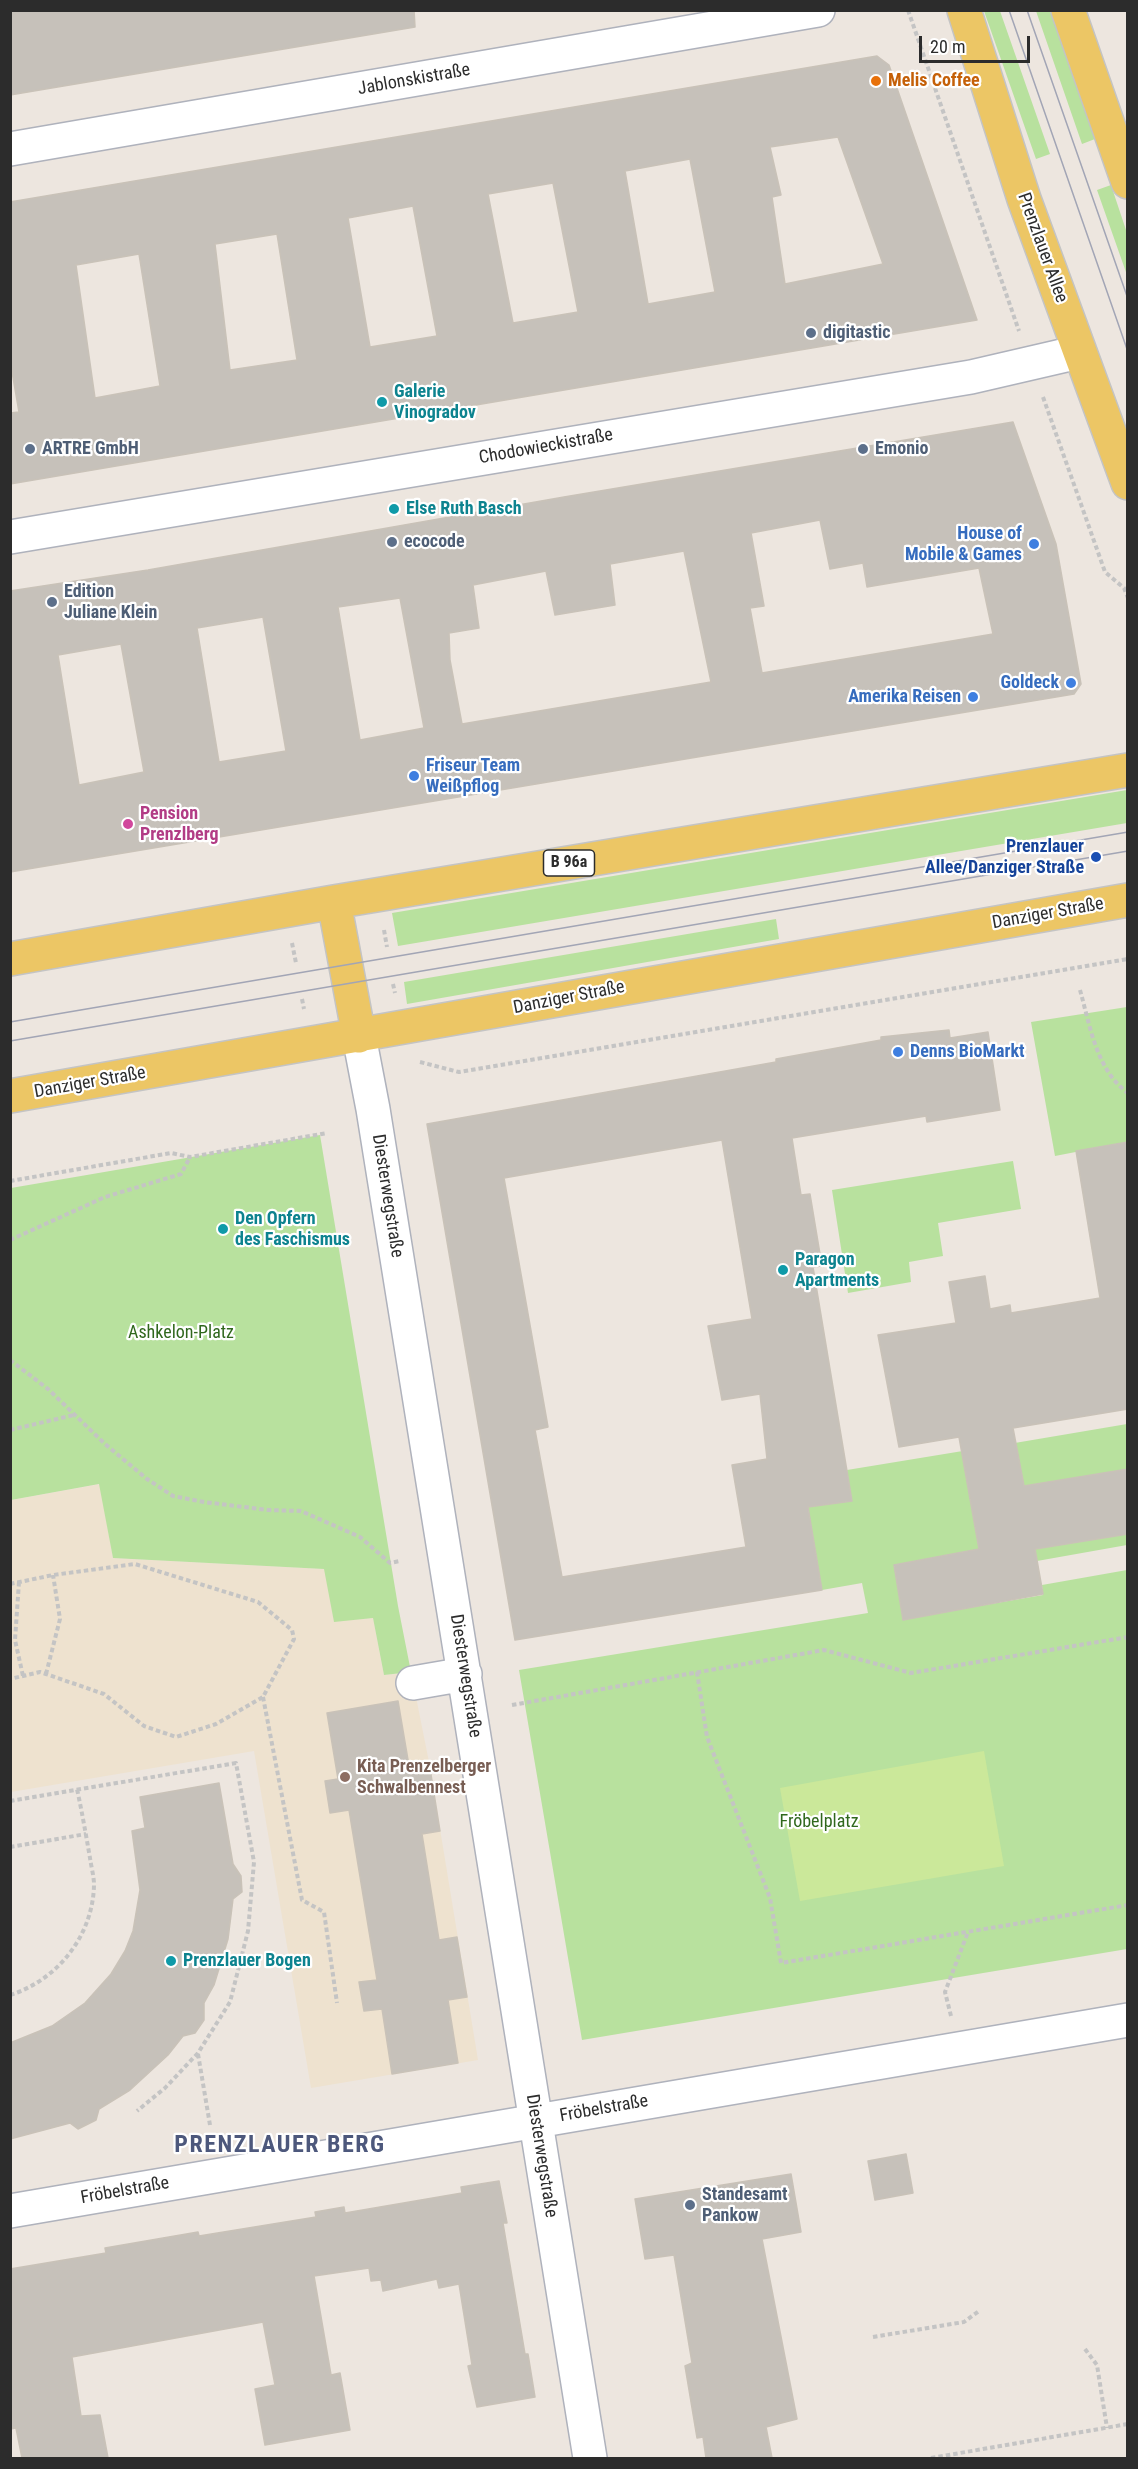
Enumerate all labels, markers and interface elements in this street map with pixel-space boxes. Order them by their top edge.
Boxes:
scale bar [922,24,1033,62]
text: 20 m [930,36,965,57]
street label: Jablonskistraße [356,59,472,101]
place label: Melis Coffee [888,70,980,92]
marker: Melis Coffee [869,74,883,88]
street label: Prenzlauer Allee [1012,190,1072,306]
place label: digitastic [823,322,891,344]
marker: digitastic [804,326,818,340]
place label: Galerie Vinogradov [394,381,476,424]
marker: Galerie Vinogradov [375,395,389,409]
street label: Chodowieckistraße [477,425,615,469]
place label: ARTRE GmbH [42,438,139,460]
place label: Emonio [875,438,928,460]
marker: ARTRE GmbH [23,442,37,456]
marker: Emonio [856,442,870,456]
place label: Else Ruth Basch [406,498,522,520]
marker: Else Ruth Basch [387,502,401,516]
place label: House of Mobile & Games [905,523,1022,566]
place label: ecocode [404,531,465,553]
marker: ecocode [385,535,399,549]
marker: House of Mobile & Games [1027,537,1041,551]
place label: Edition Juliane Klein [64,581,157,624]
marker: Edition Juliane Klein [45,595,59,609]
place label: Goldeck [1001,672,1059,694]
marker: Goldeck [1064,676,1078,690]
place label: Amerika Reisen [848,686,961,708]
marker: Amerika Reisen [966,690,980,704]
place label: Friseur Team Weißpflog [426,755,520,798]
marker: Friseur Team Weißpflog [407,769,421,783]
place label: Pension Prenzlberg [140,803,219,846]
marker: Pension Prenzlberg [121,817,135,831]
place label: Prenzlauer Allee/Danziger Straße [925,836,1084,878]
road number: B 96a [544,850,594,876]
marker: Prenzlauer Allee/Danziger Straße [1089,850,1103,864]
street label: Danziger Straße [991,894,1105,934]
street label: Danziger Straße [512,977,626,1019]
place label: Denns BioMarkt [910,1041,1025,1063]
marker: Denns BioMarkt [891,1045,905,1059]
street label: Danziger Straße [33,1063,147,1103]
street label: Diesterwegstraße [367,1133,407,1259]
place label: Den Opfern des Faschismus [235,1208,350,1250]
marker: Den Opfern des Faschismus [216,1222,230,1236]
place label: Paragon Apartments [795,1249,879,1292]
marker: Paragon Apartments [776,1263,790,1277]
park label: Ashkelon-Platz [128,1322,234,1344]
street label: Diesterwegstraße [445,1613,485,1739]
place label: Kita Prenzelberger Schwalbennest [357,1756,491,1798]
marker: Kita Prenzelberger Schwalbennest [338,1770,352,1784]
park label: Fröbelplatz [779,1811,859,1833]
place label: Prenzlauer Bogen [183,1950,311,1972]
marker: Prenzlauer Bogen [164,1954,178,1968]
street label: Fröbelstraße [558,2091,650,2127]
street label: Diesterwegstraße [521,2093,561,2219]
district label: PRENZLAUER BERG [174,2132,386,2160]
street label: Fröbelstraße [79,2173,171,2209]
place label: Standesamt Pankow [702,2184,788,2226]
marker: Standesamt Pankow [683,2198,697,2212]

